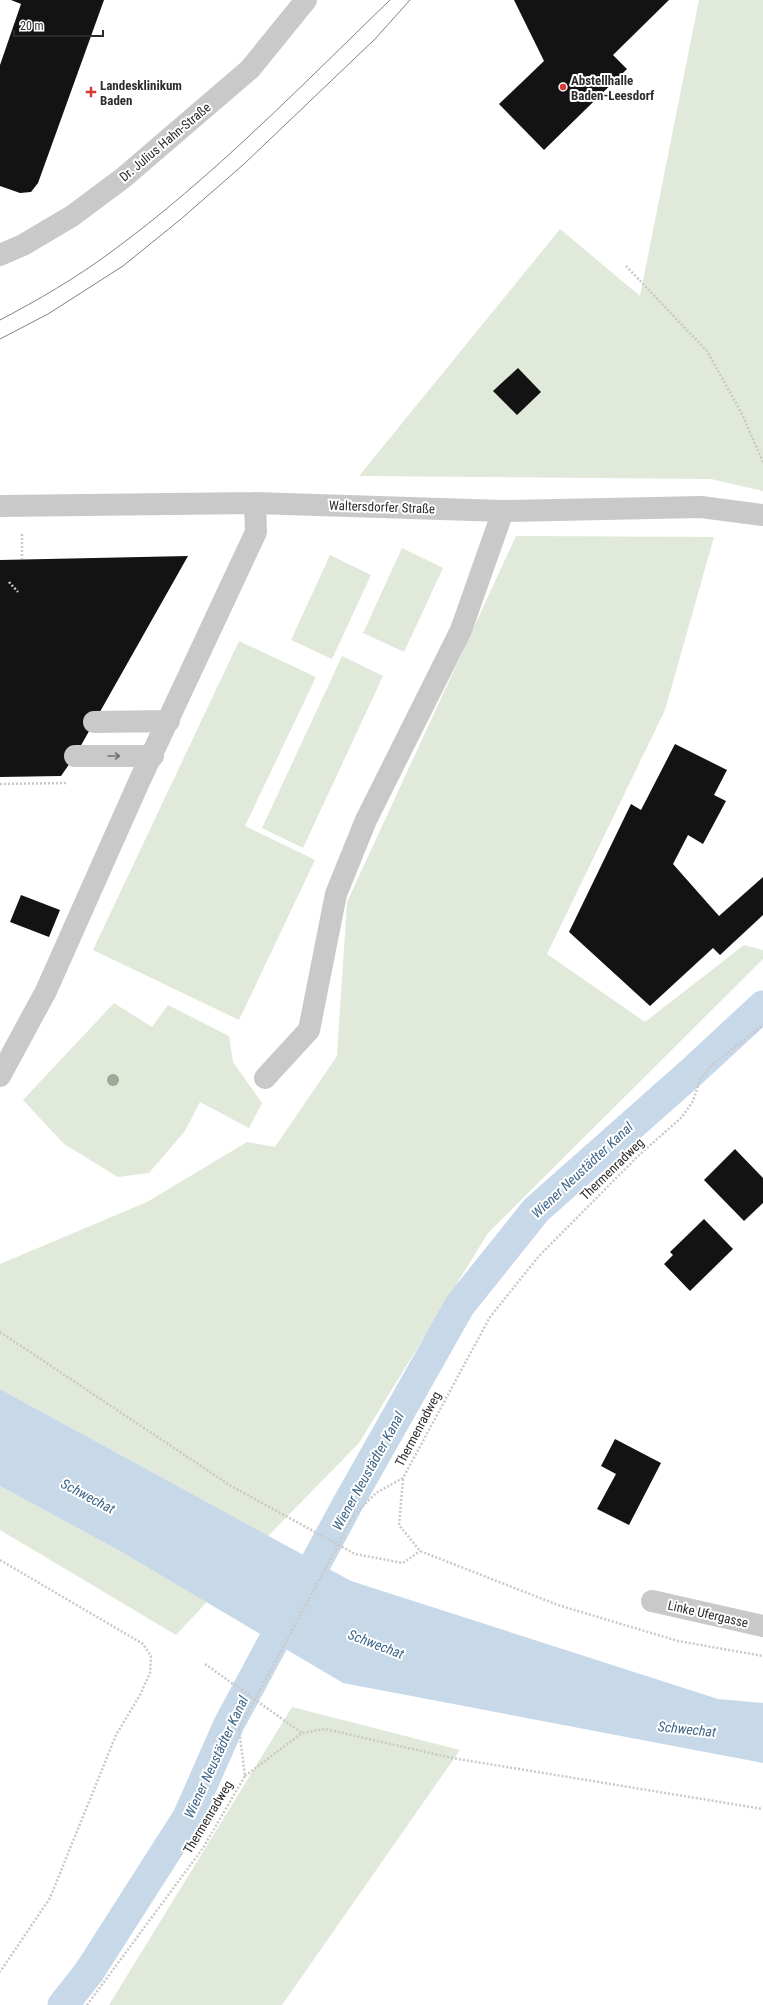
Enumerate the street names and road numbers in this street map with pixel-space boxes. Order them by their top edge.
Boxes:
street label: Dr. Julius Hahn-Straße [116,100,214,184]
street label: Waltersdorfer Straße [329,498,435,516]
street label: Thermenradweg [577,1135,647,1203]
street label: Thermenradweg [392,1389,444,1469]
street label: Linke Ufergasse [666,1597,750,1631]
street label: Thermenradweg [180,1778,236,1856]

